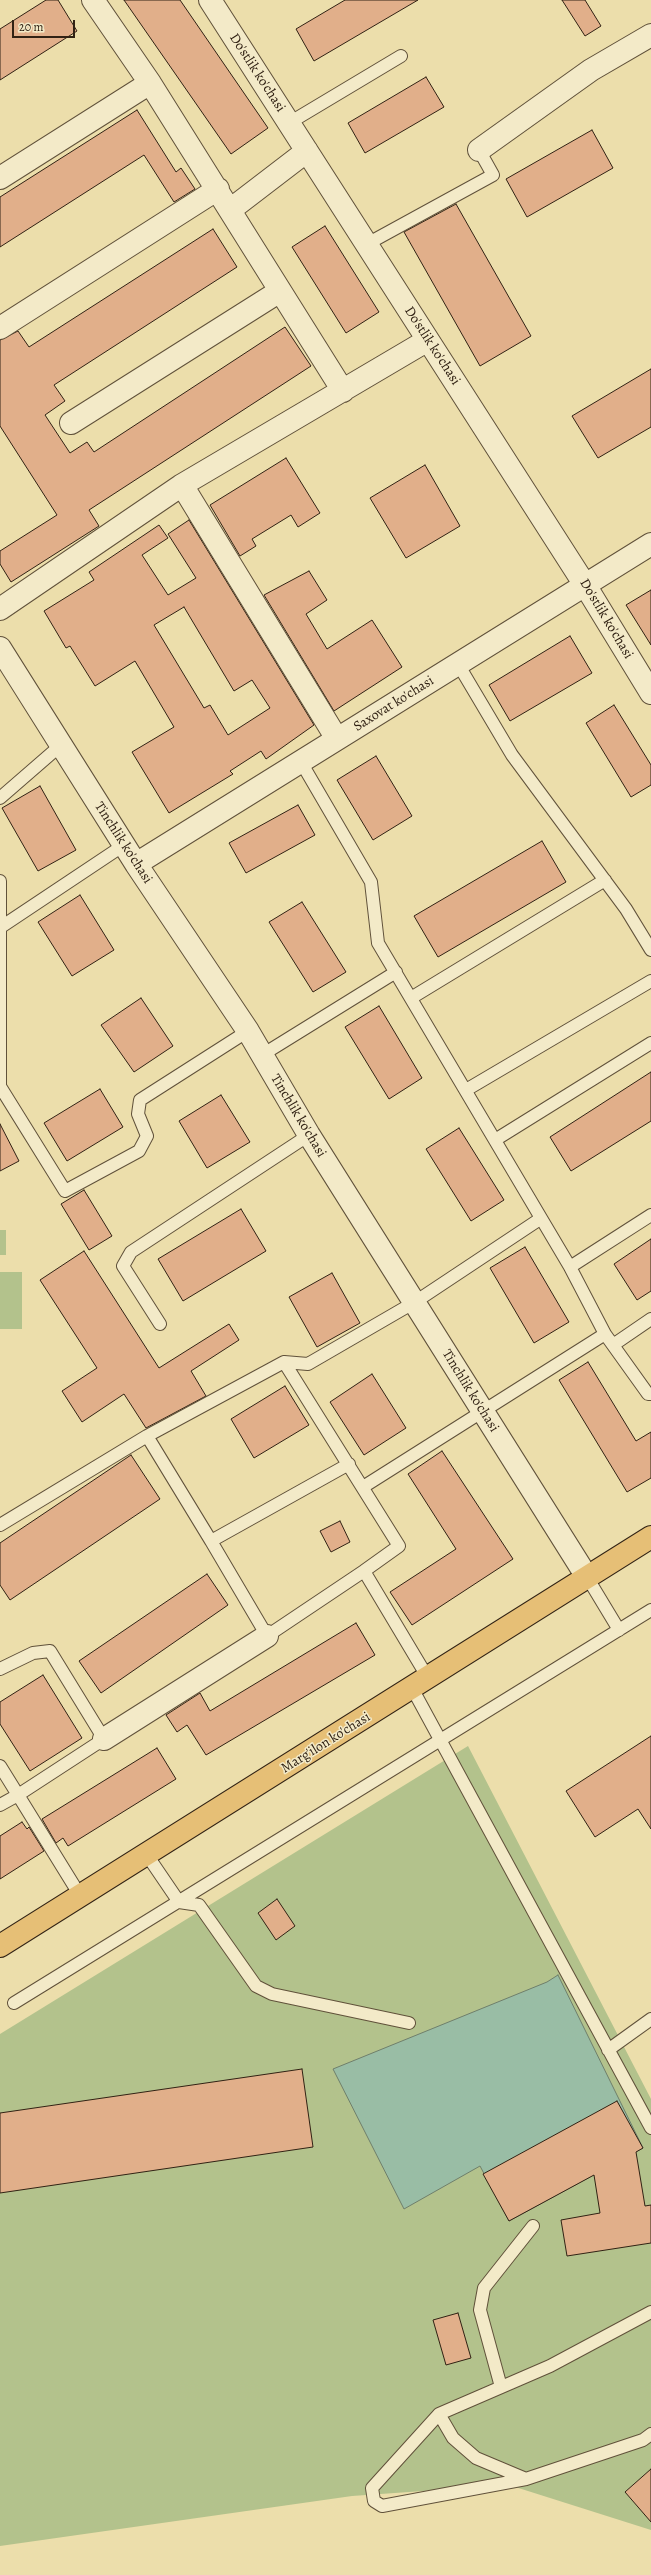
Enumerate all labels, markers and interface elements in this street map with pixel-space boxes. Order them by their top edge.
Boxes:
scale bar [14,12,77,38]
text: 20 m [19,19,43,35]
street label: Do'stlik ko'chasi [225,30,289,116]
street label: Do'stlik ko'chasi [400,303,464,389]
street label: Do'stlik ko'chasi [575,576,637,662]
street label: Saxovat ko'chasi [351,673,437,735]
street label: Tinchlik ko'chasi [90,799,156,887]
street label: Tinchlik ko'chasi [267,1071,329,1161]
street label: Tinchlik ko'chasi [438,1347,502,1435]
street label: Marg'ilon ko'chasi [278,1709,374,1777]

